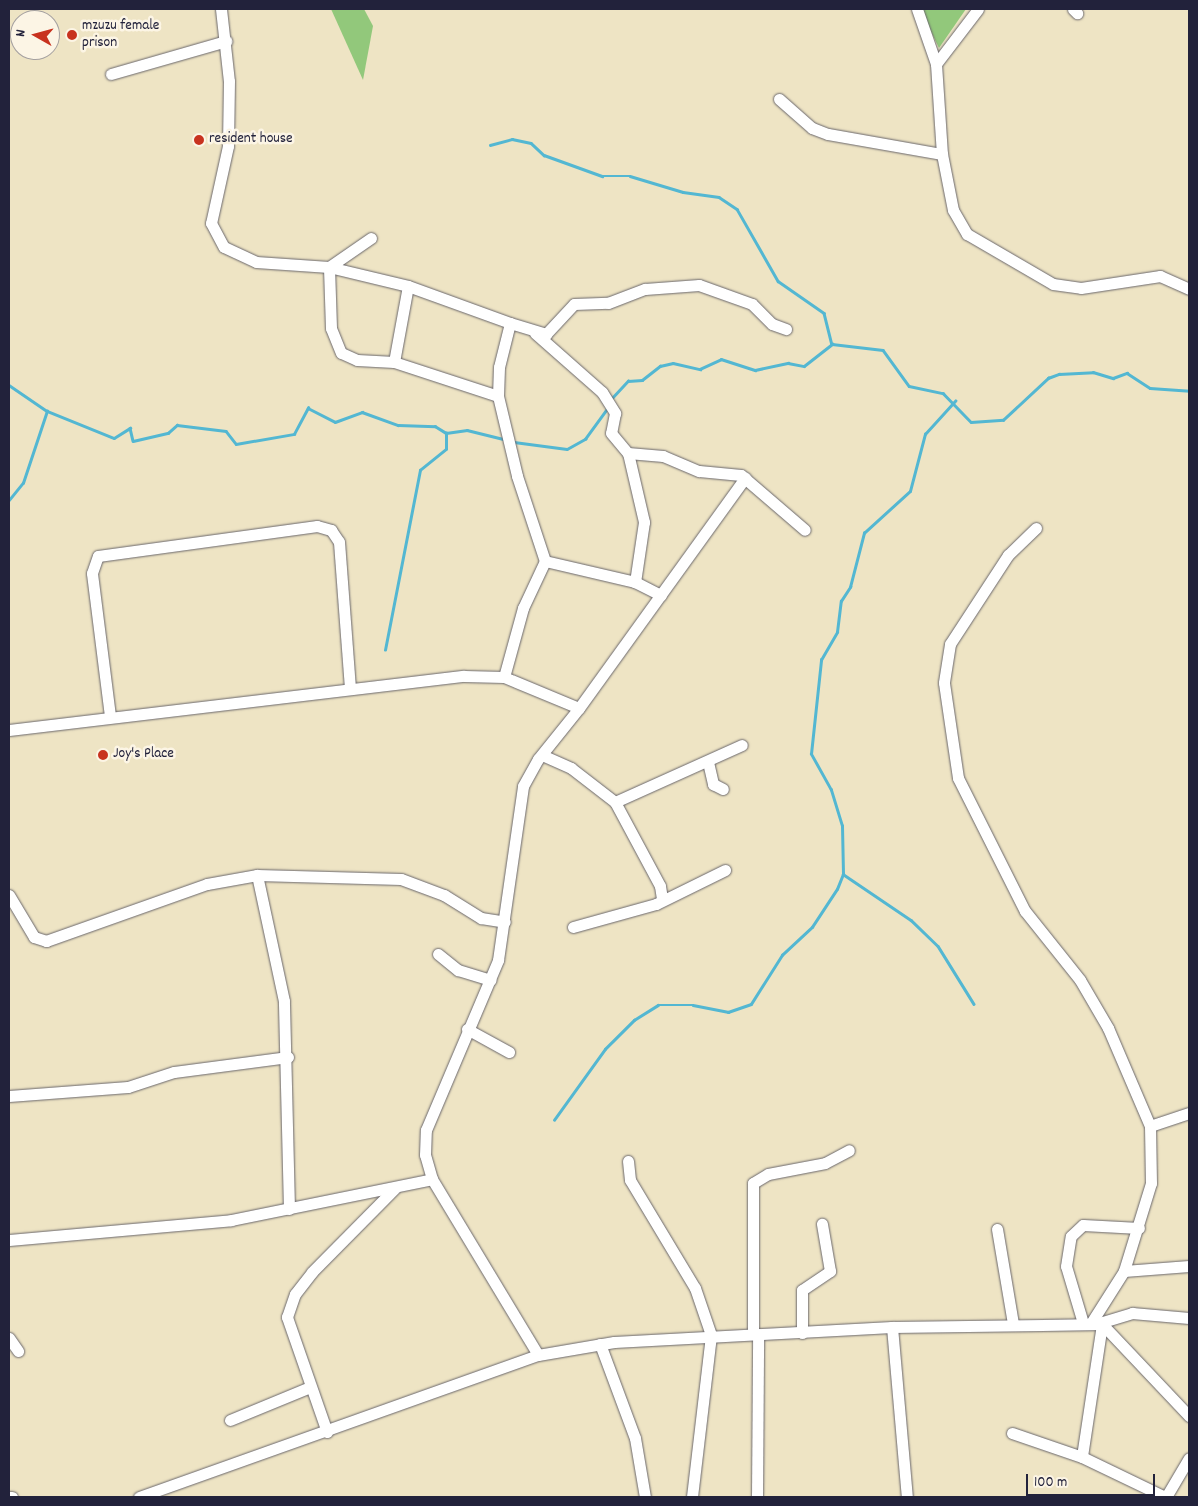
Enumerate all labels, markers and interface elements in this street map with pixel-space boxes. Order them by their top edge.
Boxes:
north arrow [10,10,60,60]
place label: mzuzu female prison [82,17,159,52]
text: N [11,29,31,38]
marker: mzuzu female prison [66,29,78,41]
place label: resident house [209,131,293,149]
marker: resident house [193,134,205,146]
place label: Joy's Place [113,746,174,764]
marker: Joy's Place [97,749,109,761]
scale bar [1028,1464,1157,1496]
text: 100 m [1034,1472,1067,1494]

